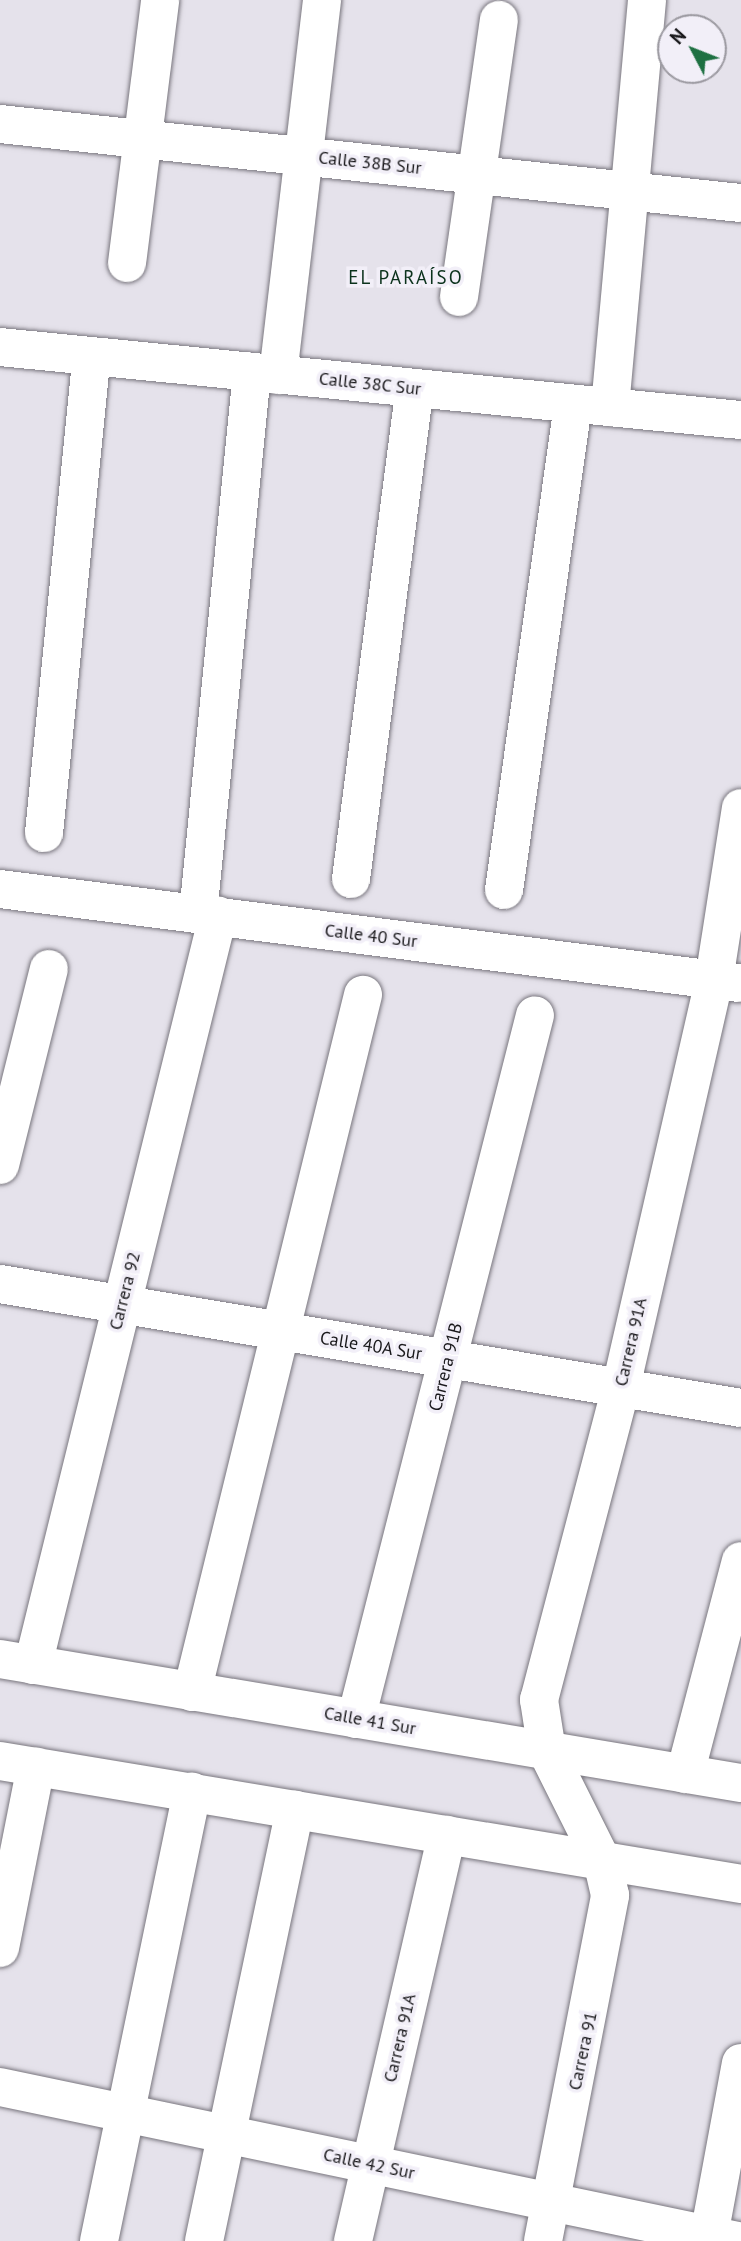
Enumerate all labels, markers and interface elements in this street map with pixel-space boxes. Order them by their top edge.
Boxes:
north arrow [657,14,727,84]
text: N [665,24,691,49]
street label: Calle 38B Sur [317,147,423,179]
district label: EL PARAÍSO [349,267,463,289]
street label: Calle 38C Sur [317,368,423,400]
street label: Calle 40 Sur [323,920,419,952]
street label: Carrera 92 [105,1250,145,1332]
street label: Carrera 91A [610,1296,652,1388]
street label: Carrera 91B [425,1321,467,1413]
street label: Calle 40A Sur [318,1327,424,1365]
street label: Calle 41 Sur [322,1702,418,1740]
street label: Carrera 91A [379,1992,421,2084]
street label: Carrera 91 [564,2010,602,2092]
street label: Calle 42 Sur [321,2144,417,2184]

